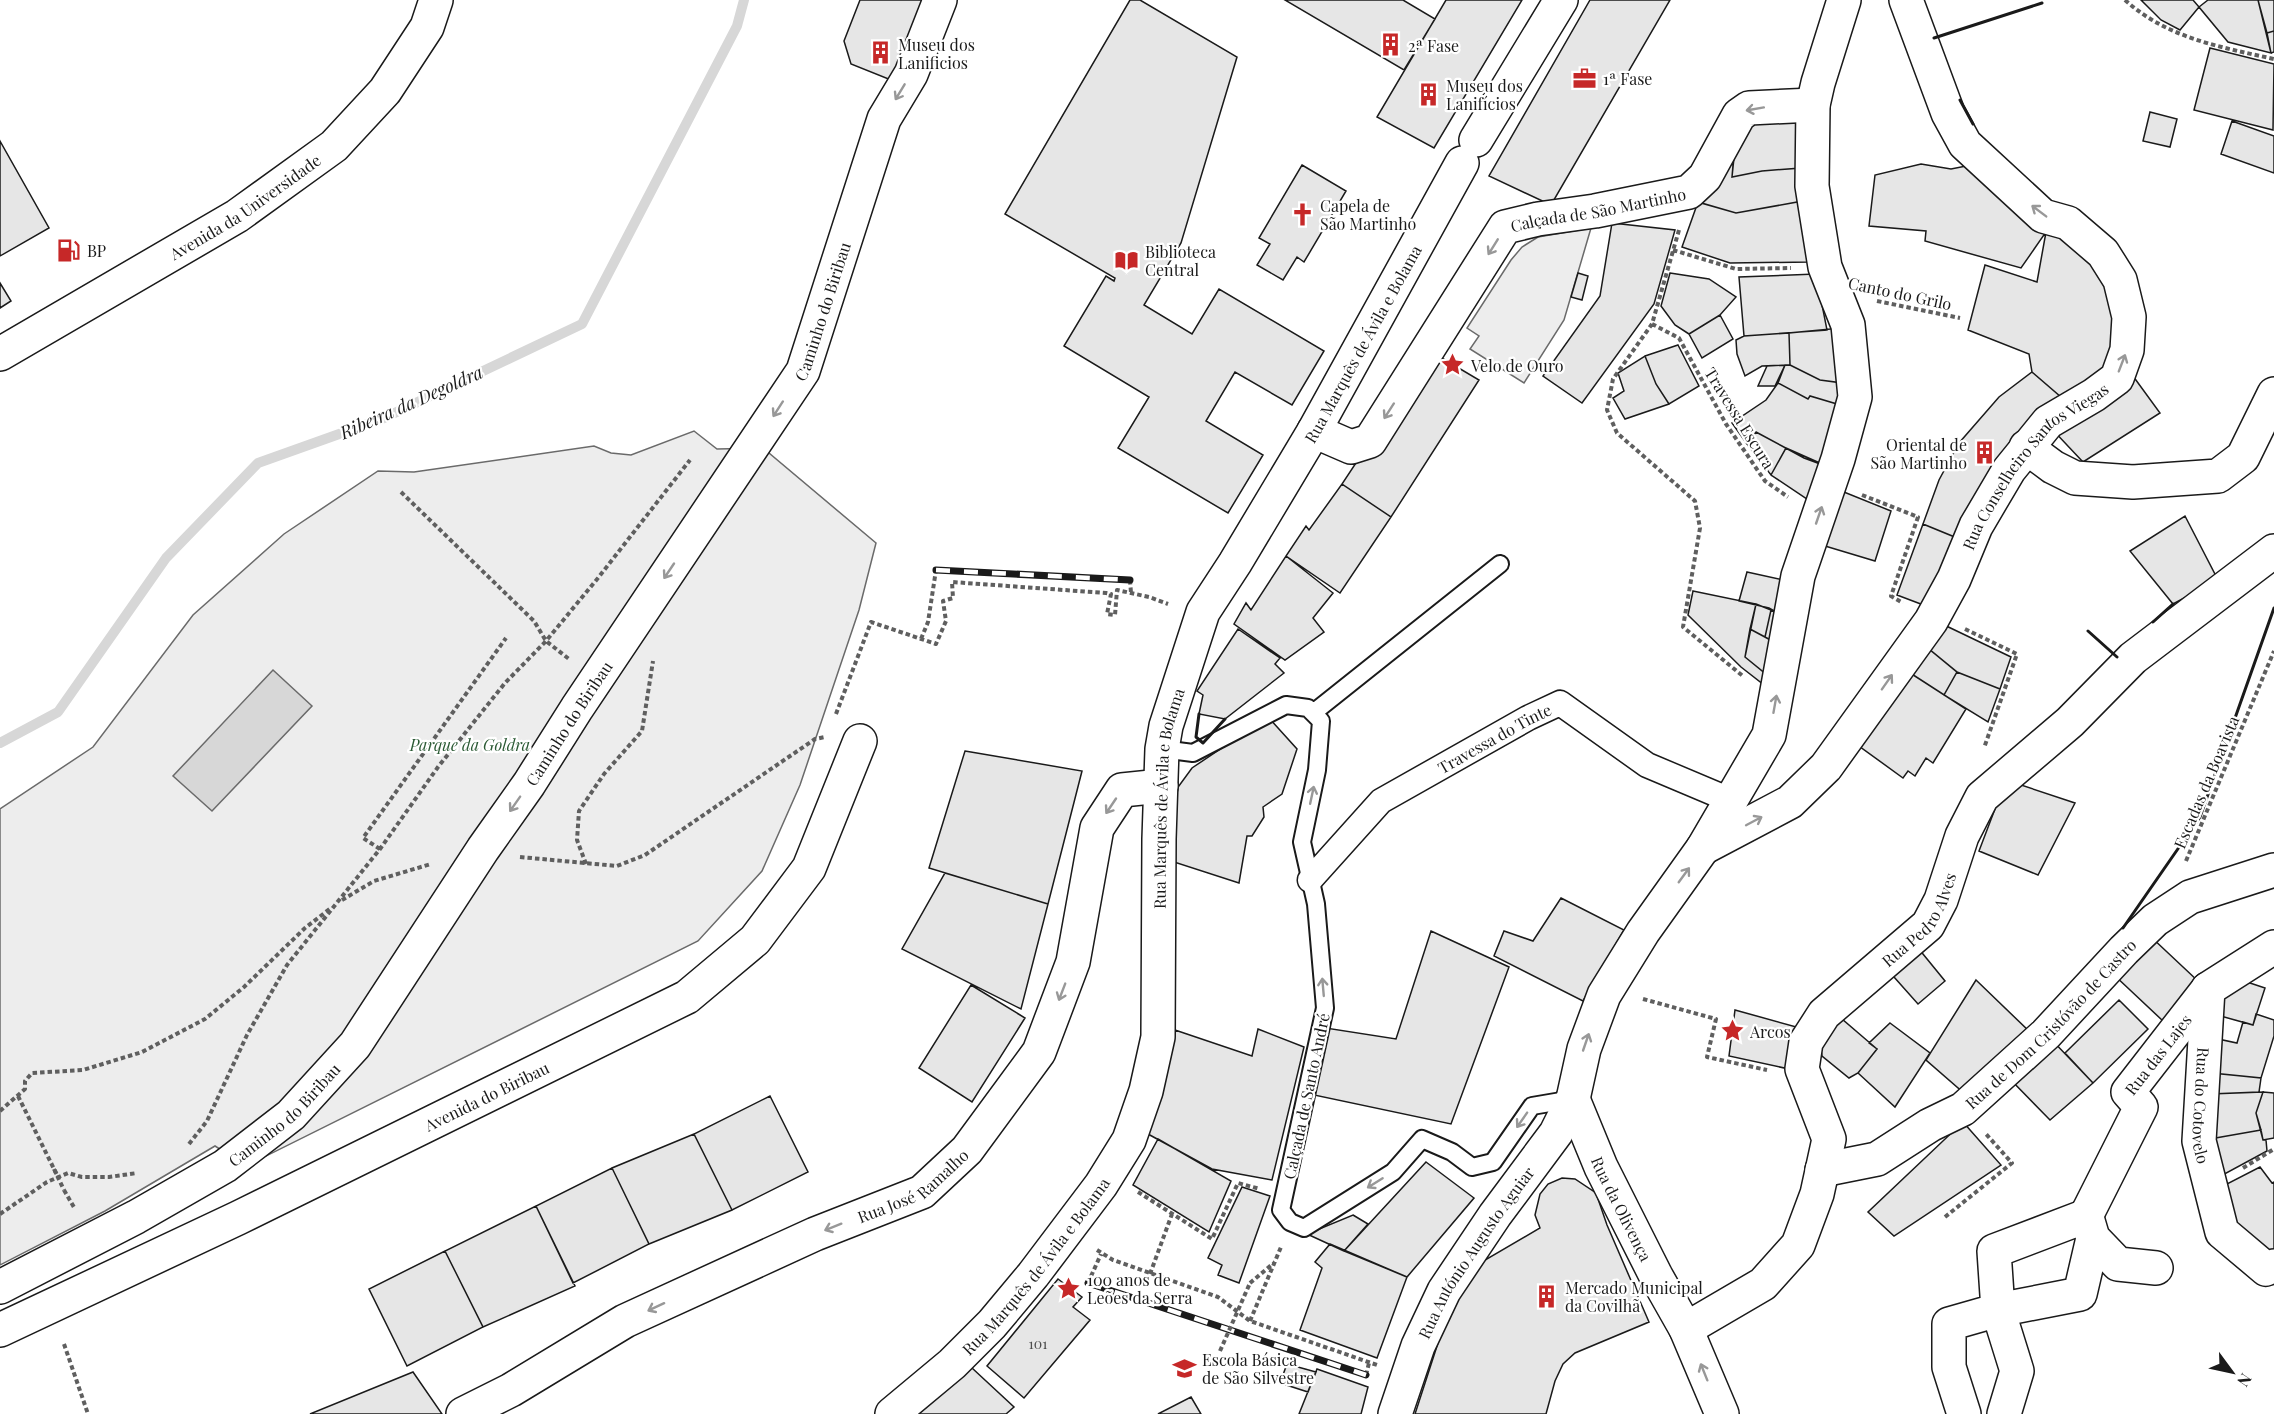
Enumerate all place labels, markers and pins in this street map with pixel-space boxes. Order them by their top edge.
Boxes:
building icon: 2ª Fase [1377,32,1403,58]
place label: Museu dos Lanificios [898,34,975,73]
place label: 2ª Fase [1408,35,1459,56]
building icon: Museu dos Lanificios [867,40,893,66]
office icon: 1ª Fase [1572,65,1598,91]
place label: 1ª Fase [1603,68,1652,89]
place label: Museu dos Lanifícios [1446,75,1523,114]
building icon: Museu dos Lanifícios [1415,81,1441,107]
place label: Capela de São Martinho [1320,195,1417,234]
church icon: Capela de São Martinho [1289,201,1315,227]
fuel station icon: BP [56,237,82,263]
place label: BP [87,240,106,261]
place label: Biblioteca Central [1145,241,1216,280]
library icon: Biblioteca Central [1114,247,1140,273]
place icon: Velo de Ouro [1440,352,1466,378]
place label: Velo de Ouro [1470,355,1564,376]
place label: Oriental de São Martinho [1871,434,1967,473]
building icon: Oriental de São Martinho [1972,440,1998,466]
place icon: Arcos [1719,1018,1745,1044]
place label: Arcos [1749,1021,1791,1042]
place label: 100 anos de Leões da Serra [1087,1269,1193,1308]
place icon: 100 anos de Leões da Serra [1056,1275,1082,1301]
place label: Mercado Municipal da Covilhã [1565,1277,1703,1316]
building icon: Mercado Municipal da Covilhã [1534,1283,1560,1309]
place label: Escola Básica de São Silvestre [1202,1349,1314,1388]
school or university icon: Escola Básica de São Silvestre [1171,1355,1197,1381]

